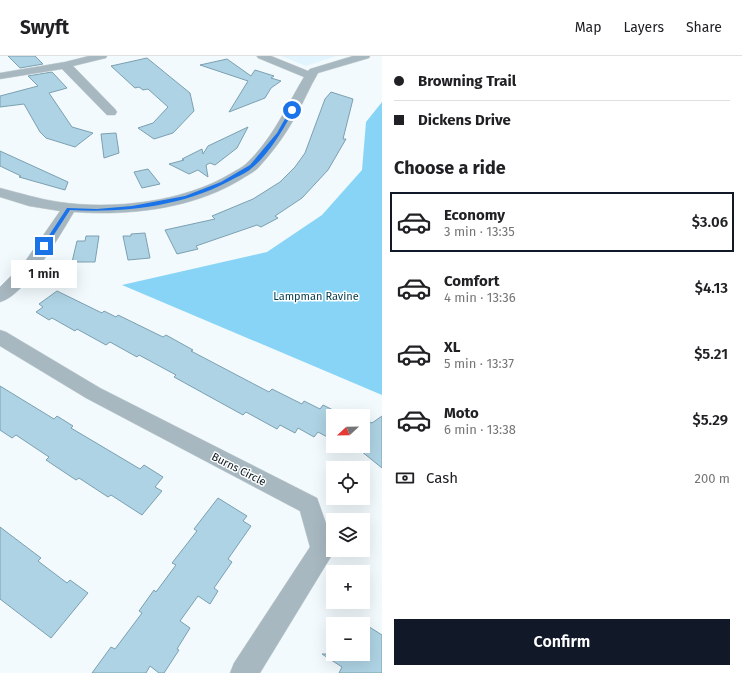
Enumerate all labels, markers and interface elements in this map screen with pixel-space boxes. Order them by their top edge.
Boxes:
text: Swyft [20,16,69,39]
text: Map [575,19,601,36]
text: Layers [623,19,664,36]
text: Share [686,19,722,36]
text: Browning Trail [418,72,516,90]
route start [283,101,301,119]
text: Dickens Drive [418,111,511,129]
text: Choose a ride [394,157,506,179]
icon: car [396,204,432,240]
text: Economy [444,206,505,224]
text: $3.06 [692,213,728,231]
text: 3 min · 13:35 [444,224,515,239]
route end [35,237,53,255]
callout: 1 min [11,260,77,288]
text: 1 min [28,266,60,281]
icon: car [396,270,432,306]
text: Comfort [444,272,500,290]
text: $4.13 [695,279,728,297]
park label: Lampman Ravine [273,290,359,303]
text: 4 min · 13:36 [444,290,516,305]
icon: car [396,336,432,372]
text: XL [444,338,460,356]
text: $5.21 [694,345,728,363]
text: 5 min · 13:37 [444,356,514,371]
icon: car [396,402,432,438]
text: Moto [444,404,479,422]
north arrow [326,409,370,453]
map controls [326,409,370,661]
text: $5.29 [693,411,728,429]
text: 6 min · 13:38 [444,422,516,437]
street label: Burns Circle [209,450,268,489]
button: locate [326,461,370,505]
icon: cash [394,467,416,489]
text: Cash [426,469,458,487]
text: 200 m [694,471,730,486]
button: layers [326,513,370,557]
button: + [326,565,370,609]
button: − [326,617,370,661]
button: Confirm [394,619,730,665]

